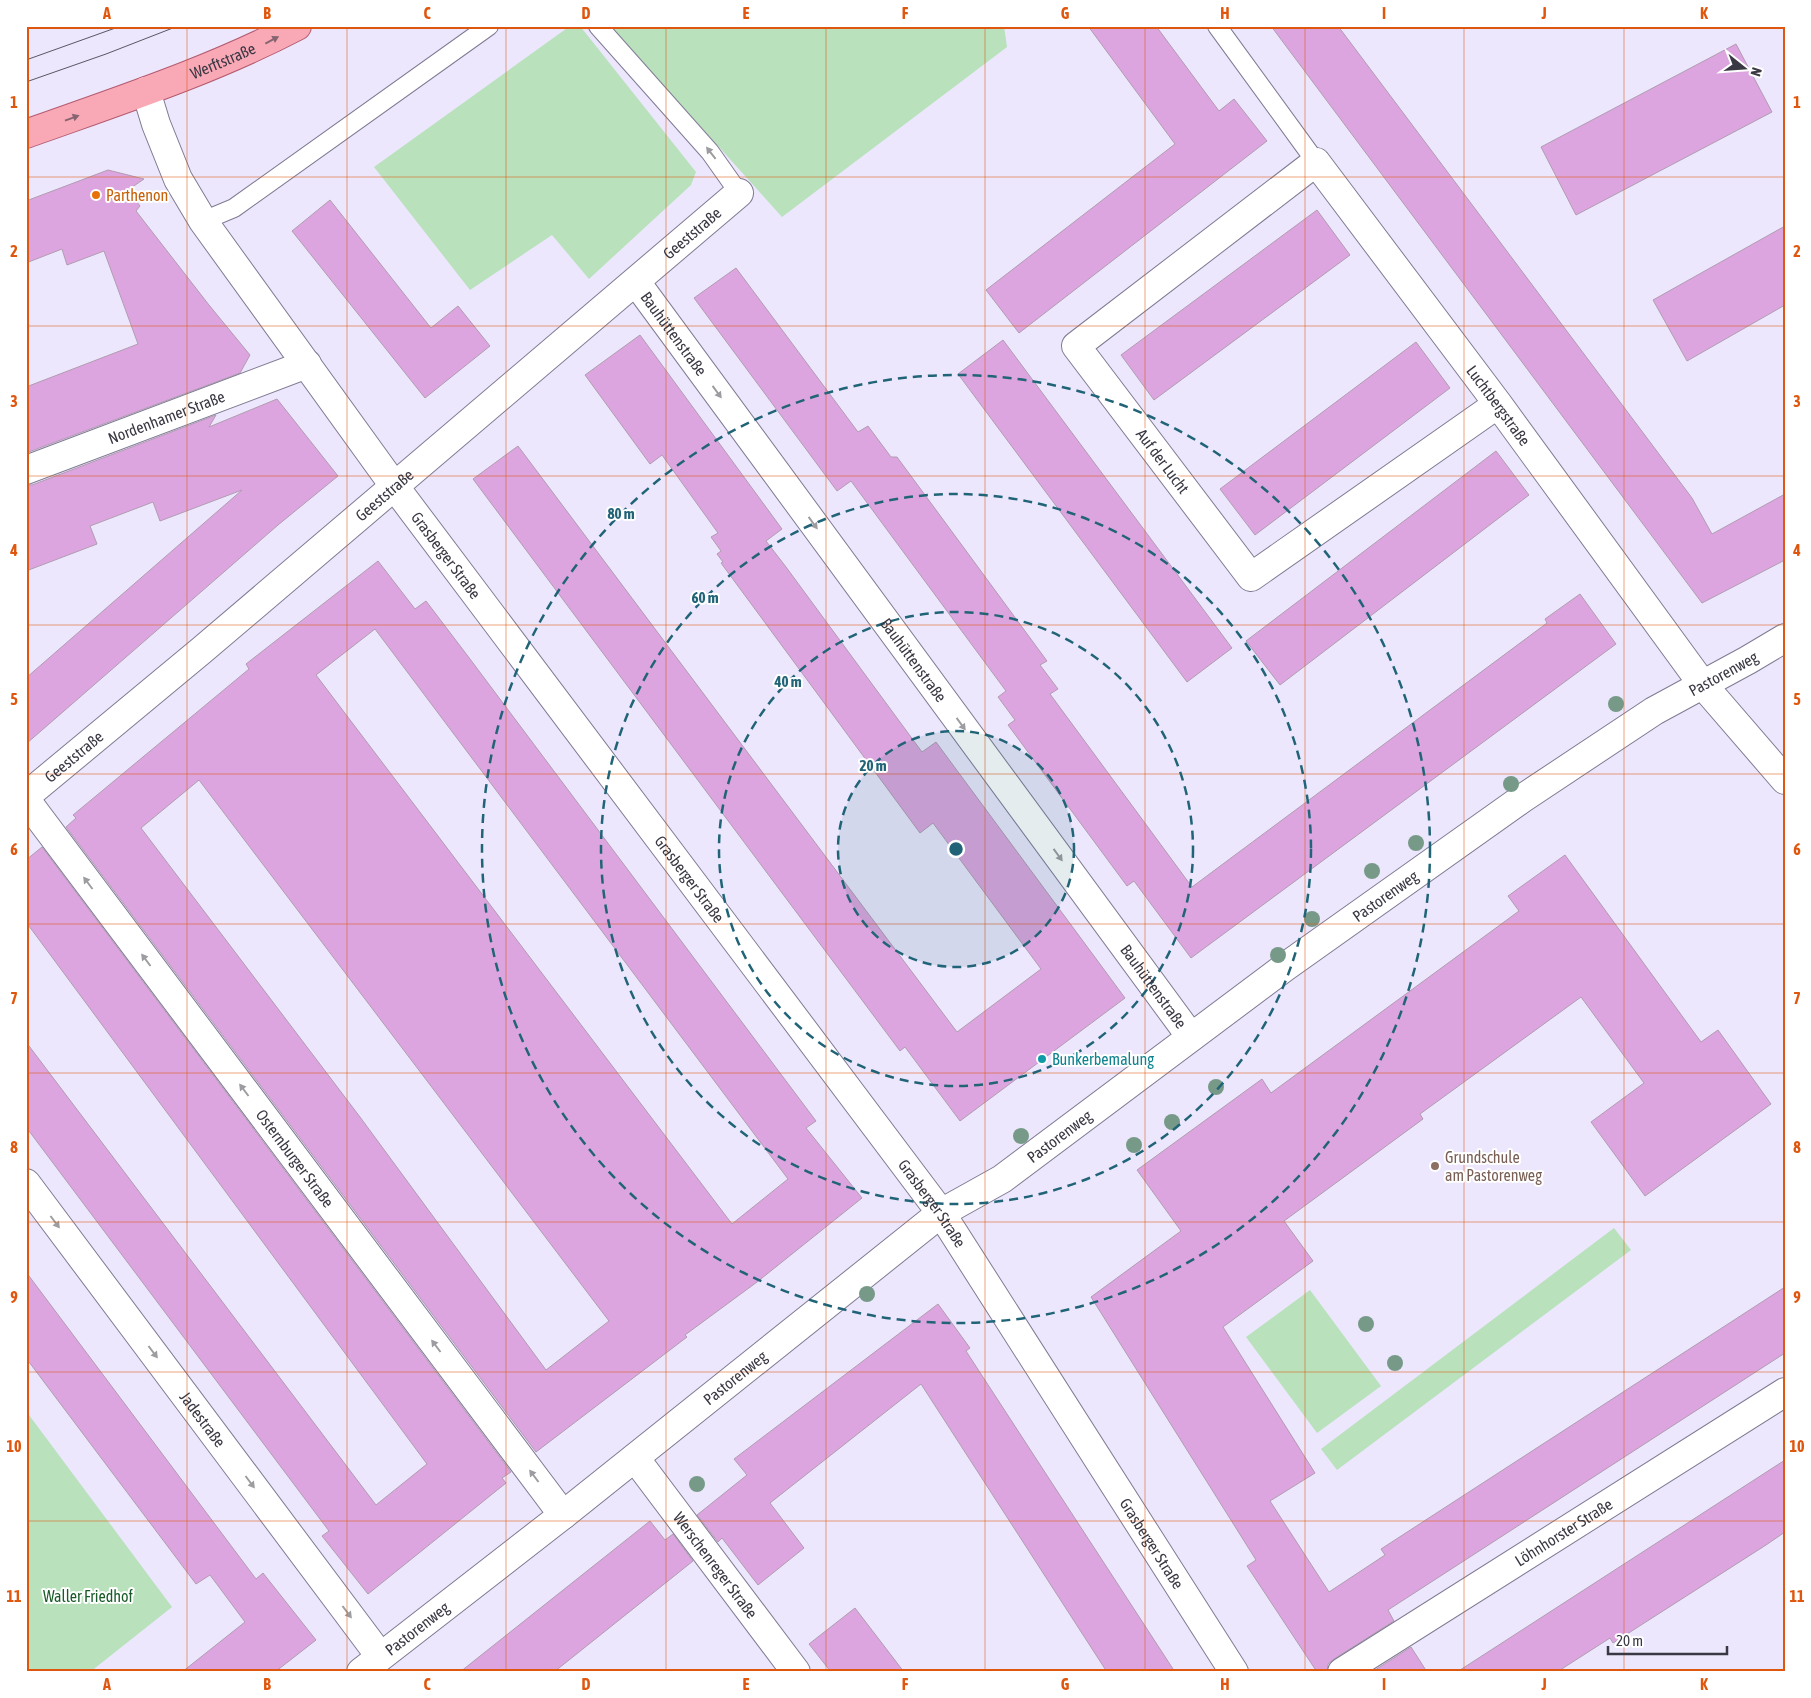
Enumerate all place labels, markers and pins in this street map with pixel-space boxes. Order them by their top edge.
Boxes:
place label: Parthenon [106,186,168,204]
marker: Parthenon [90,189,102,201]
centre of rings [947,840,965,858]
place label: Bunkerbemalung [1052,1050,1154,1069]
marker: Bunkerbemalung [1036,1053,1048,1065]
place label: Grundschule am Pastorenweg [1445,1148,1542,1185]
marker: Grundschule am Pastorenweg [1429,1160,1441,1172]

